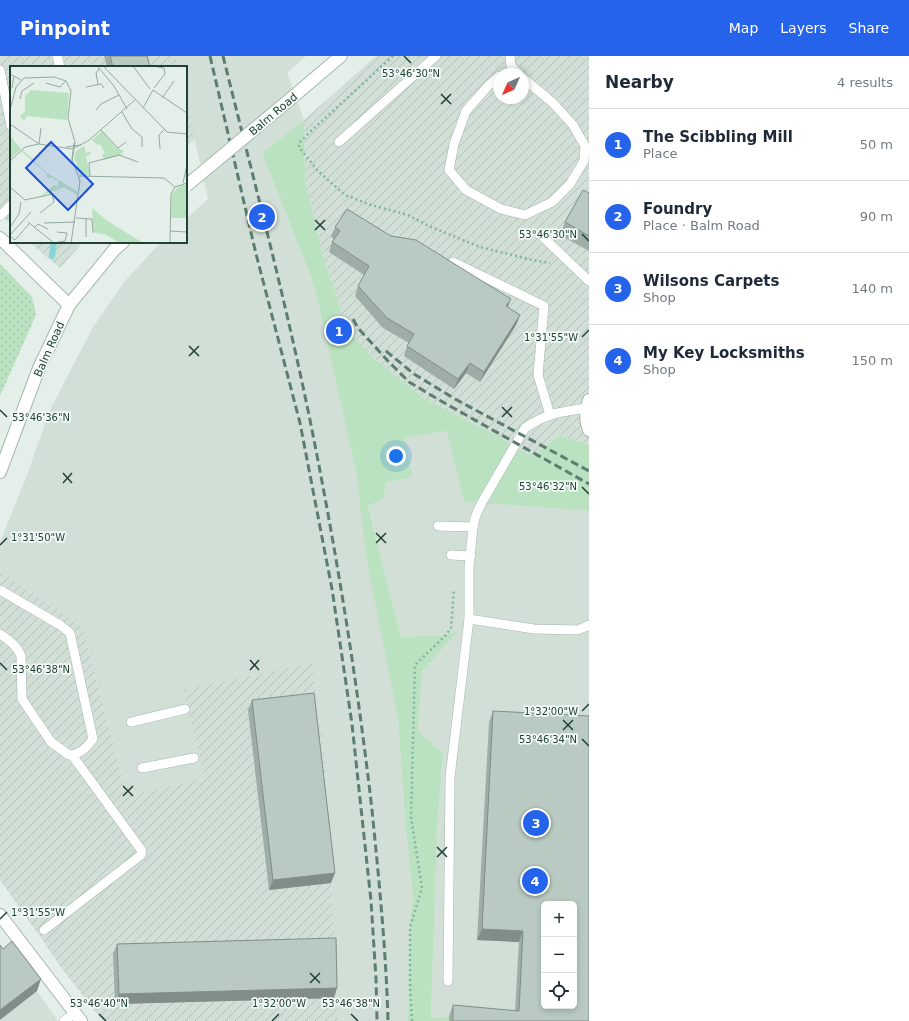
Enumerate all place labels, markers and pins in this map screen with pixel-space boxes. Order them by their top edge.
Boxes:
pin: 2 [249,202,275,232]
pin: 1 [326,316,352,346]
pin: 3 [523,808,549,838]
pin: 4 [522,866,548,896]

